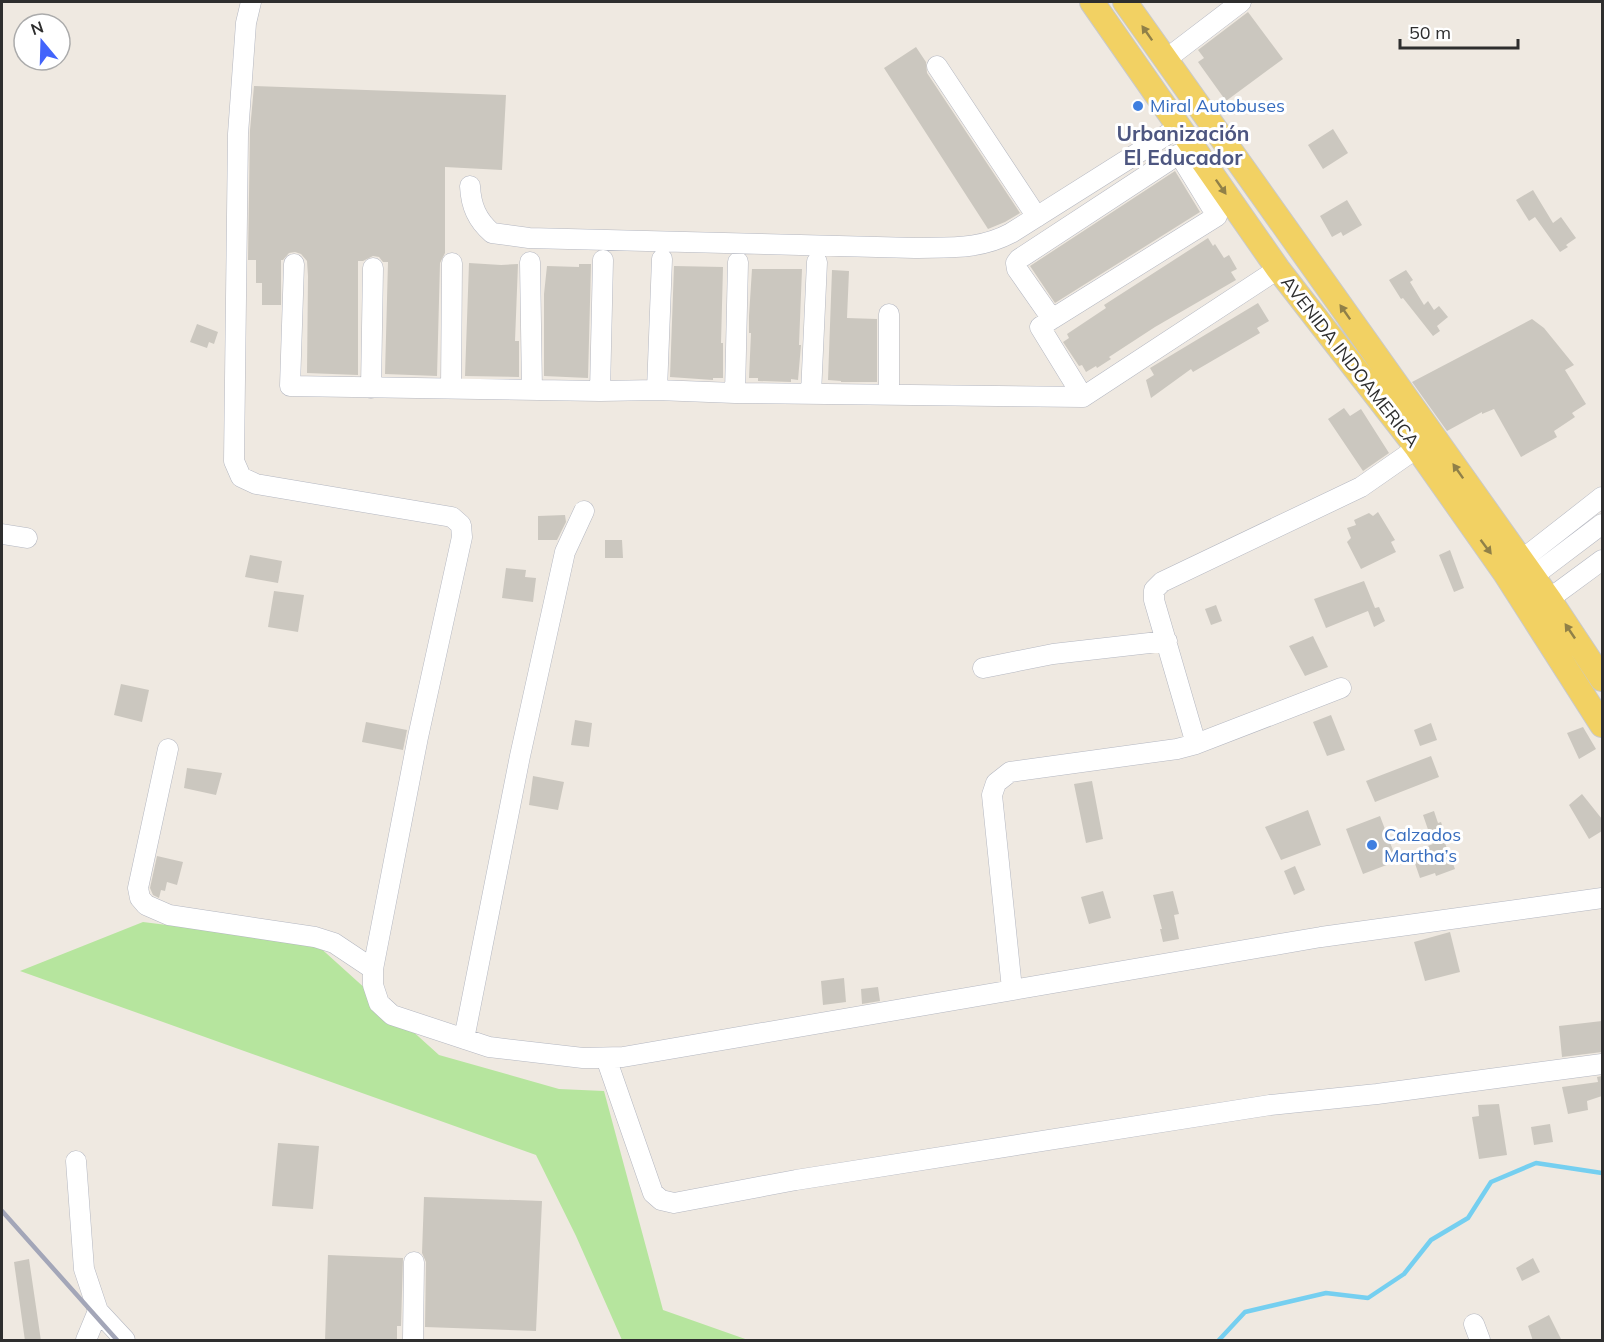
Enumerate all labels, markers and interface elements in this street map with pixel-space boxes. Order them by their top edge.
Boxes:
north arrow [12,12,72,72]
scale bar [1400,12,1518,50]
text: N [28,16,46,39]
text: 50 m [1409,21,1451,44]
one-way arrow [1141,26,1153,42]
place label: Miral Autobuses [1150,94,1285,117]
marker: Miral Autobuses [1131,99,1145,113]
district label: Urbanización El Educador [1116,120,1250,170]
one-way arrow [1215,179,1227,195]
street label: AVENIDA INDOAMERICA [1276,271,1425,452]
one-way arrow [1339,304,1351,320]
one-way arrow [1452,463,1464,479]
one-way arrow [1480,539,1492,555]
one-way arrow [1564,623,1576,639]
place label: Calzados Martha’s [1384,823,1461,867]
marker: Calzados Martha’s [1365,838,1379,852]

